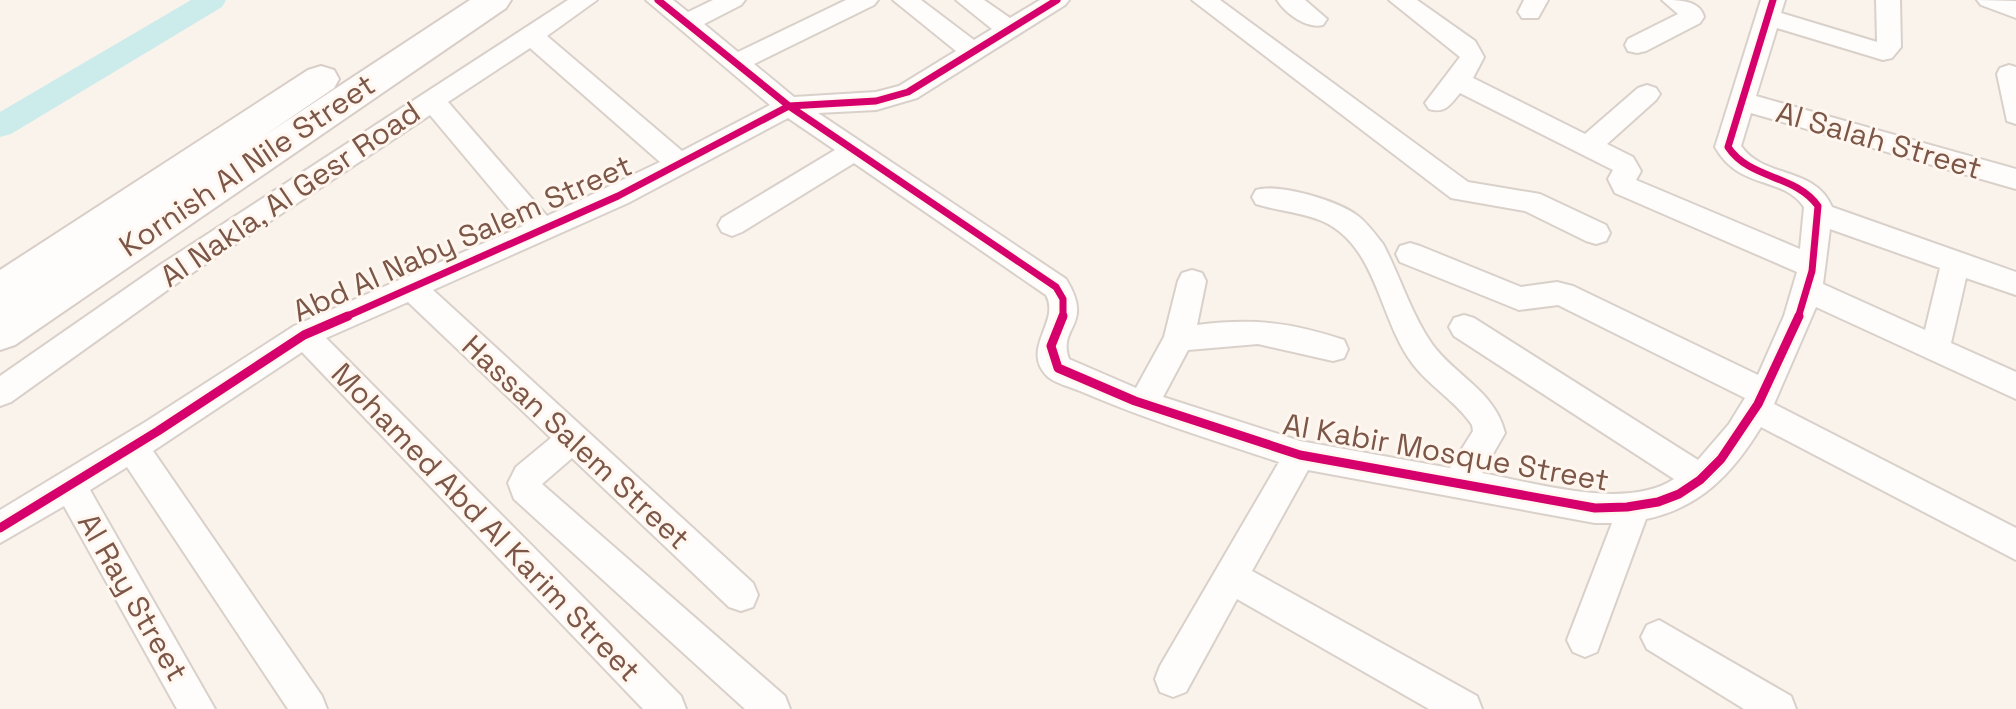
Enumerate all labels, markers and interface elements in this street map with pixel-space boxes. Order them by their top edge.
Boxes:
street label: Kornish Al Nile Street [112,65,382,265]
street label: Al Nakla, Al Gesr Road [152,92,428,296]
street label: Al Salah Street [1772,92,1986,188]
street label: Abd Al Naby Salem Street [286,145,638,331]
street label: Hassan Salem Street [454,326,698,558]
street label: Mohamed Abd Al Karim Street [323,354,649,690]
street label: Al Kabir Mosque Street [1280,404,1612,500]
street label: Al Ray Street [69,506,197,688]

